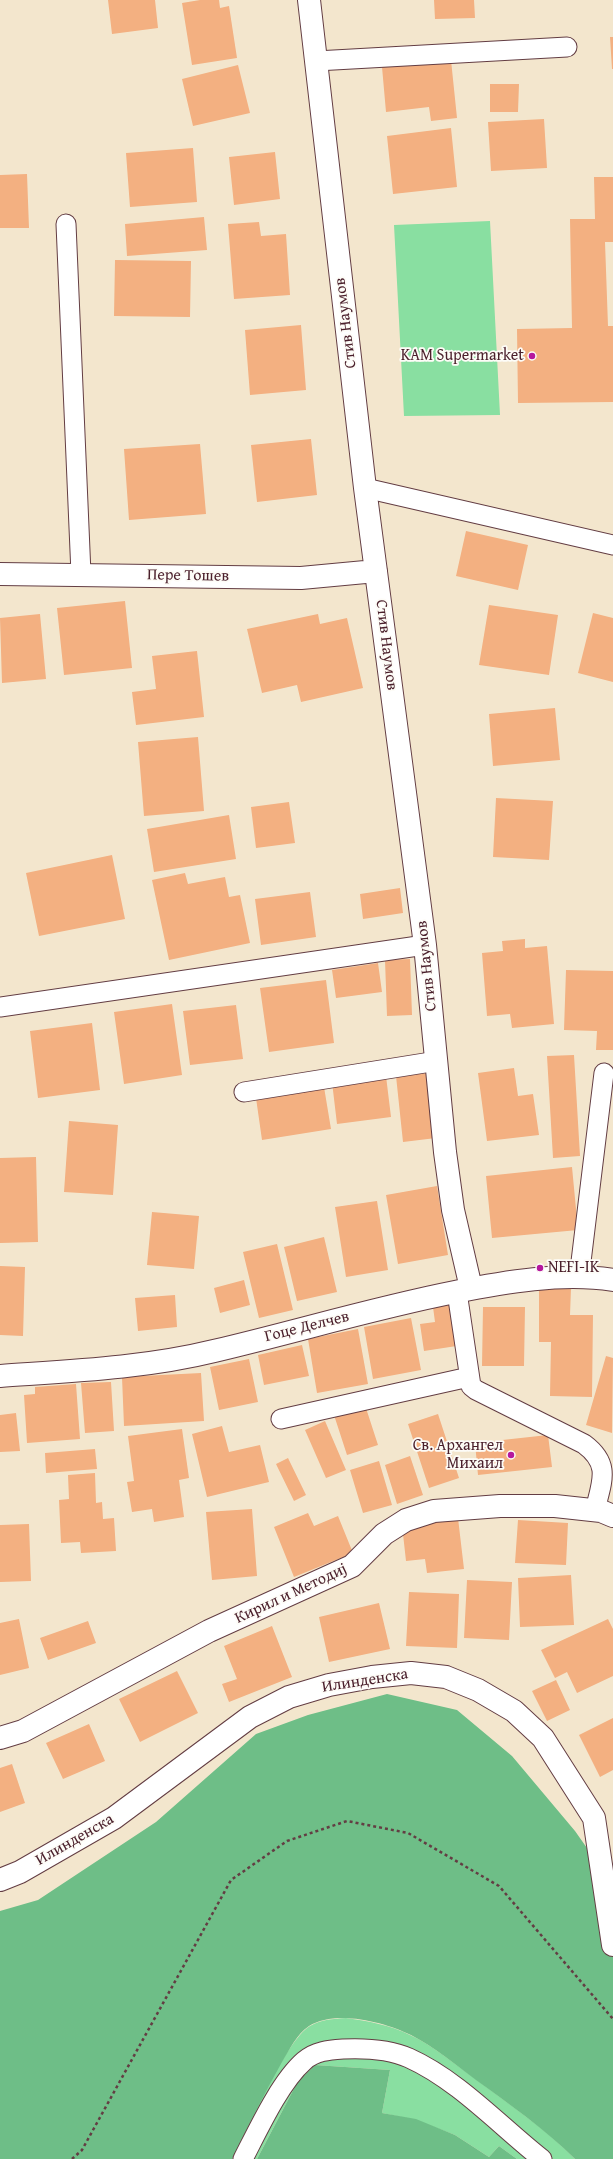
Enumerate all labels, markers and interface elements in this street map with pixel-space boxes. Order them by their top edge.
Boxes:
street label: Стив Наумов [331,277,361,369]
place label: KAM Supermarket [401,346,524,366]
marker: KAM Supermarket [527,351,537,361]
street label: Пере Тошев [147,566,229,586]
street label: Стив Наумов [371,599,401,691]
street label: Стив Наумов [413,920,441,1012]
place label: NEFI-IK [548,1258,599,1278]
marker: NEFI-IK [535,1263,545,1273]
street label: Гоце Делчев [263,1307,351,1347]
place label: Св. Архангел Михаил [413,1436,503,1474]
marker: Св. Архангел Михаил [506,1450,516,1460]
street label: Кирил и Методиј [232,1560,350,1628]
street label: Илинденска [321,1665,409,1697]
street label: Илинденска [33,1810,117,1870]

